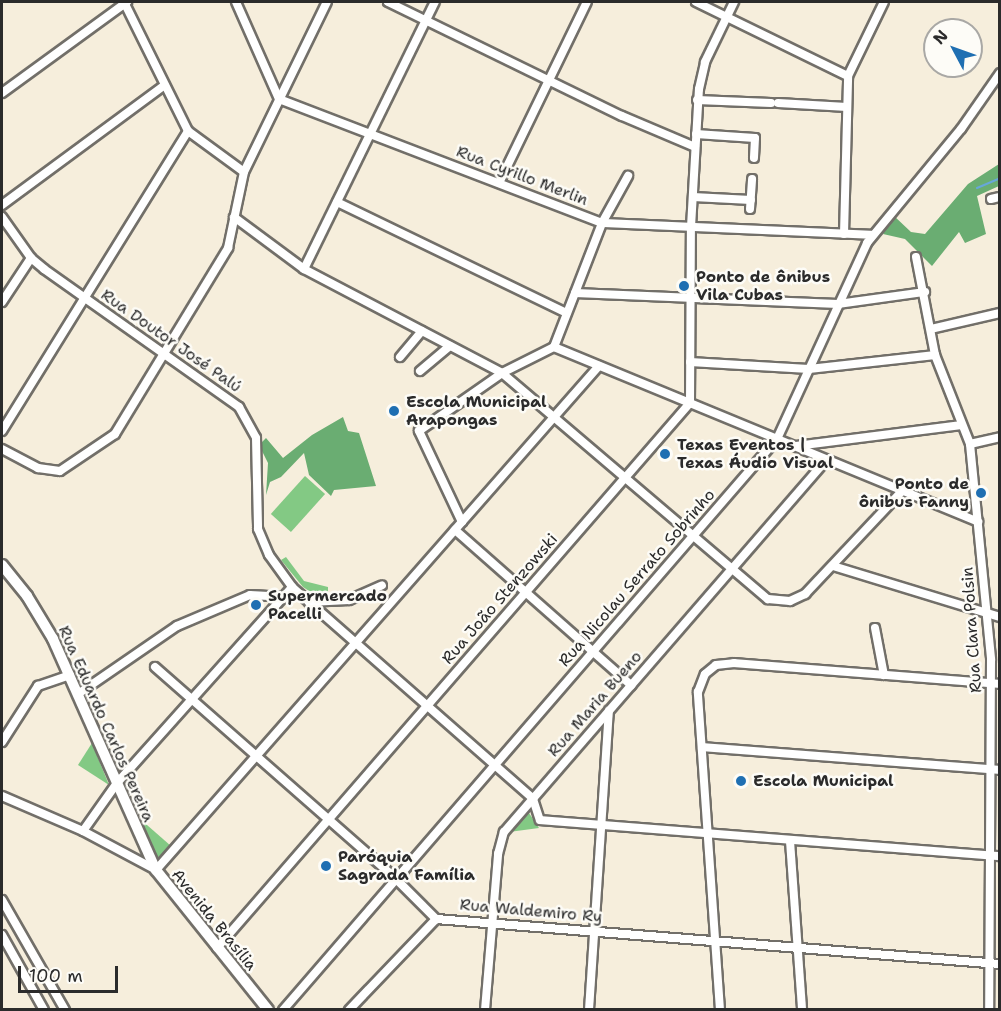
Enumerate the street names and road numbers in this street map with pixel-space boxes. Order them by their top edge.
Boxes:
street label: Rua Cyrillo Merlin [454,142,590,210]
street label: Rua Doutor José Palú [97,285,245,397]
street label: Rua Nicolau Serrato Sobrinho [555,485,719,671]
street label: Rua João Stenzowski [438,530,562,668]
street label: Rua Clara Polsin [958,566,986,694]
street label: Rua Eduardo Carlos Pereira [54,623,158,825]
street label: Rua Maria Bueno [544,647,646,761]
street label: Avenida Brasília [167,865,261,975]
street label: Rua Waldemiro Ry [459,895,603,927]

